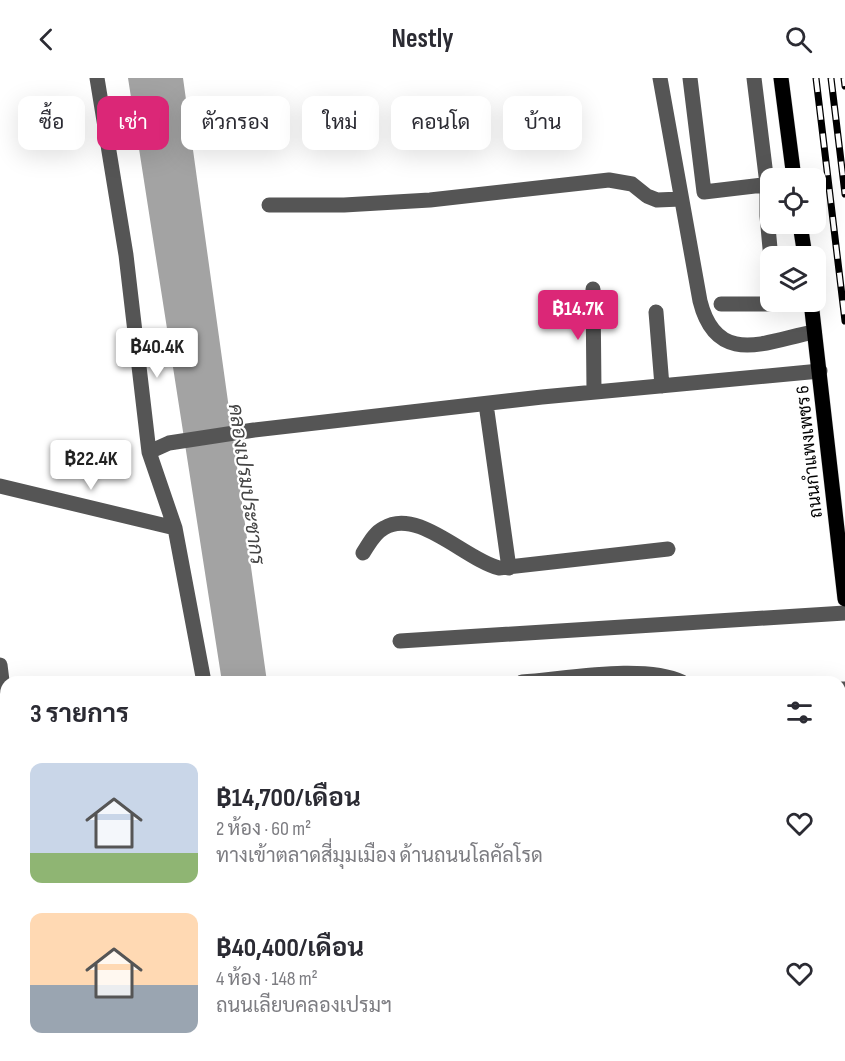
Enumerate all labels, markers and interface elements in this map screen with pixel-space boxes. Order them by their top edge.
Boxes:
icon: back [30,23,63,56]
text: Nestly [392,23,453,55]
icon: search [782,23,815,56]
chip: ซื้อ [18,96,85,150]
chip: เช่า [97,96,169,150]
chip: ตัวกรอง [181,96,290,150]
chip: ใหม่ [302,96,379,150]
chip: คอนโด [391,96,491,150]
chip: บ้าน [503,96,582,150]
map controls [760,168,826,312]
button: locate [760,168,826,234]
button: layers [760,246,826,312]
pin: ฿14.7K [529,290,627,341]
text: ฿14.7K [552,297,604,321]
pin: ฿40.4K [108,328,206,379]
text: ฿40.4K [130,335,184,359]
street label: ถนนกำแพงเพชร 6 [792,385,827,519]
water label: คลองเปรมประชากร [223,402,269,567]
pin: ฿22.4K [42,440,140,491]
text: ฿22.4K [64,447,118,471]
icon: filters [783,696,816,729]
text: 3 รายการ [30,699,129,730]
text: ฿14,700/เดือน [216,783,361,814]
icon: home [78,787,150,859]
icon: heart [783,807,816,840]
text: 2 ห้อง · 60 m² [216,817,311,841]
text: ทางเข้าตลาดสี่มุมเมือง ด้านถนนโลคัลโรด [216,844,543,868]
text: ฿40,400/เดือน [216,933,364,964]
icon: home [78,937,150,1009]
icon: heart [783,957,816,990]
text: 4 ห้อง · 148 m² [216,967,318,991]
text: ถนนเลียบคลองเปรมฯ [216,994,392,1018]

